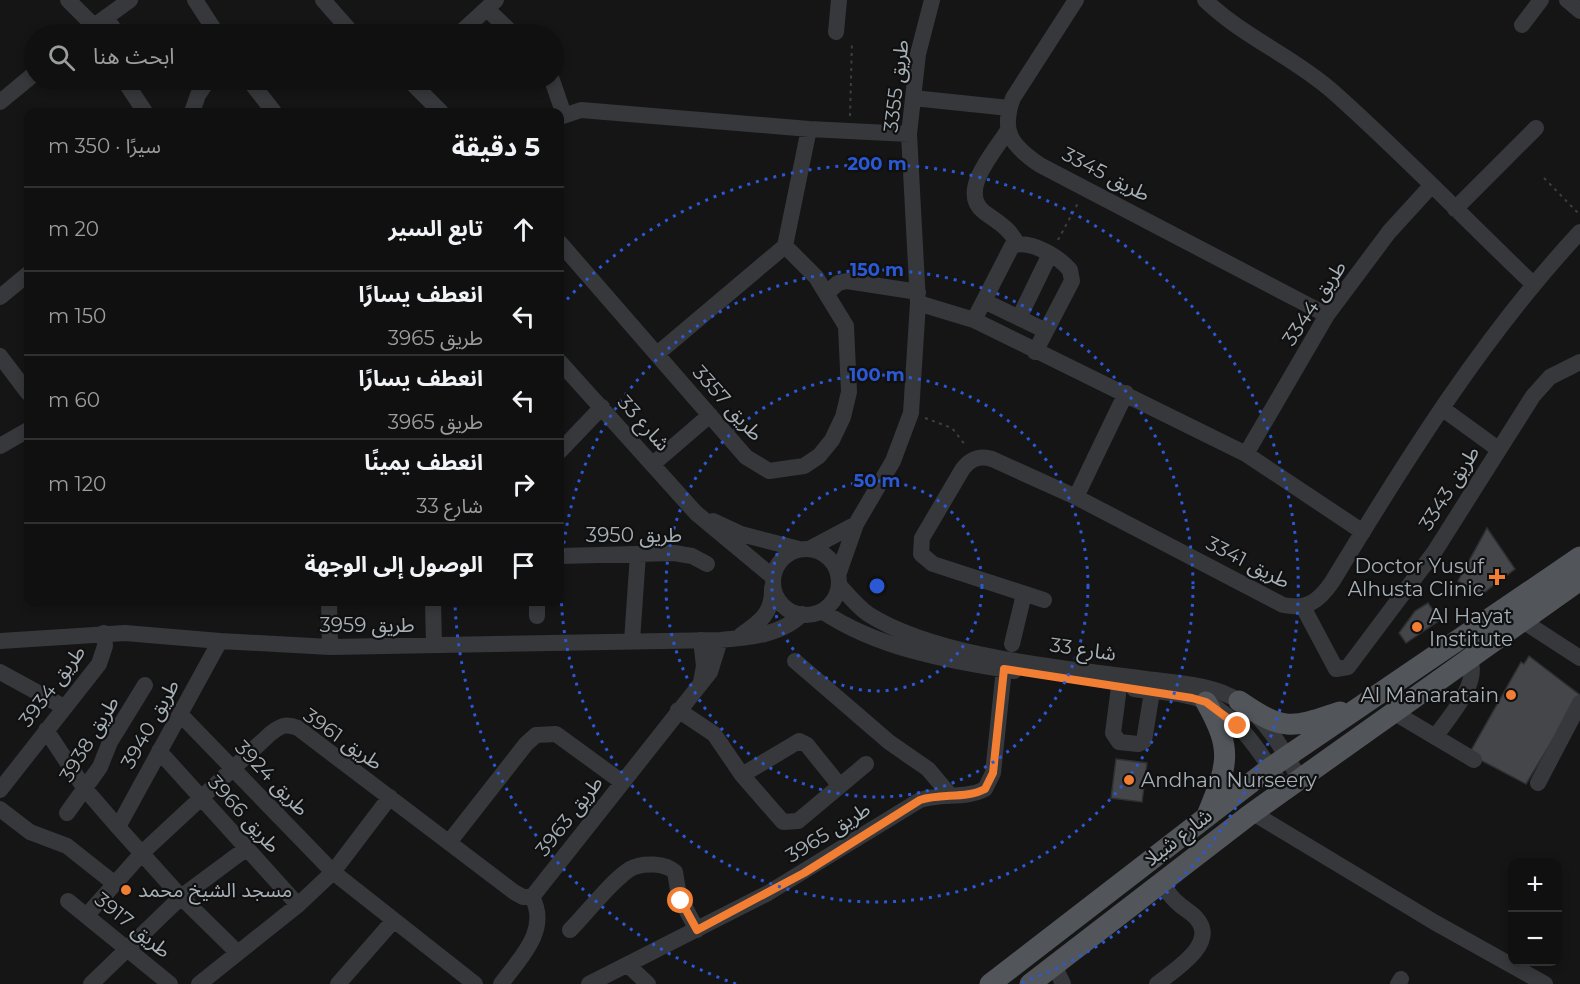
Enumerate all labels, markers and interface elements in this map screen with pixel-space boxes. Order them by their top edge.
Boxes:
search box [24,24,564,90]
street label: طريق 3355 [878,38,915,134]
icon: search [45,41,78,74]
text: ابحث هنا [93,43,175,70]
text: 5 دقيقة [452,131,540,163]
text: سيرًا · 350 m [48,134,161,158]
street label: طريق 3345 [1058,142,1154,207]
text: 200 m [847,153,907,175]
icon: ahead [507,213,540,246]
text: تابع السير [389,215,483,242]
text: 20 m [48,217,99,241]
street label: طريق 3344 [1277,256,1352,351]
text: 150 m [850,259,904,281]
text: انعطف يسارًا [359,281,483,308]
icon: left [507,300,540,333]
text: 150 m [48,304,106,328]
text: طريق 3965 [388,326,483,350]
street label: طريق 3357 [687,360,768,446]
text: 100 m [849,364,905,386]
text: انعطف يسارًا [359,365,483,392]
icon: left [507,384,540,417]
text: 60 m [48,388,100,412]
street label: شارع 33 [611,390,675,458]
text: طريق 3965 [388,410,483,434]
street label: طريق 3343 [1414,441,1485,535]
text: انعطف يمينًا [364,449,483,476]
icon: right [507,468,540,501]
text: 50 m [854,470,900,492]
text: 120 m [48,472,106,496]
text: شارع 33 [416,494,483,518]
street label: طريق 3950 [586,523,682,548]
street label: طريق 3341 [1202,531,1294,594]
icon: arrive [507,549,540,582]
text: الوصول إلى الوجهة [304,551,483,578]
place label: Doctor Yusuf Alhusta Clinic [1348,554,1485,601]
marker: Doctor Yusuf Alhusta Clinic [1488,568,1506,586]
centre of rings [867,576,887,596]
place label: Al Hayat Institute [1429,604,1513,651]
street label: طريق 3959 [319,613,415,638]
marker: Al Hayat Institute [1410,620,1424,634]
street label: شارع 33 [1048,632,1118,668]
street label: طريق 3934 [14,640,91,732]
street label: طريق 3940 [116,675,185,773]
place label: Al Manaratain [1360,683,1499,707]
marker: Al Manaratain [1504,688,1518,702]
street label: طريق 3938 [54,692,125,787]
street label: طريق 3961 [298,703,387,776]
route end [1224,712,1250,738]
street label: طريق 3924 [229,735,314,822]
place label: Andhan Nurseery [1141,768,1317,792]
street label: طريق 3966 [202,770,285,858]
street label: طريق 3963 [530,771,609,862]
marker: Andhan Nurseery [1122,773,1136,787]
street label: طريق 3965 [781,797,875,868]
street label: شارع شيلا [1139,803,1218,873]
map controls [1508,858,1562,966]
button: + [1508,858,1562,912]
place label: مسجد الشيخ محمد [138,878,292,905]
marker: مسجد الشيخ محمد [119,883,133,897]
street label: طريق 3917 [90,887,176,964]
route start [667,887,693,913]
button: − [1508,912,1562,966]

